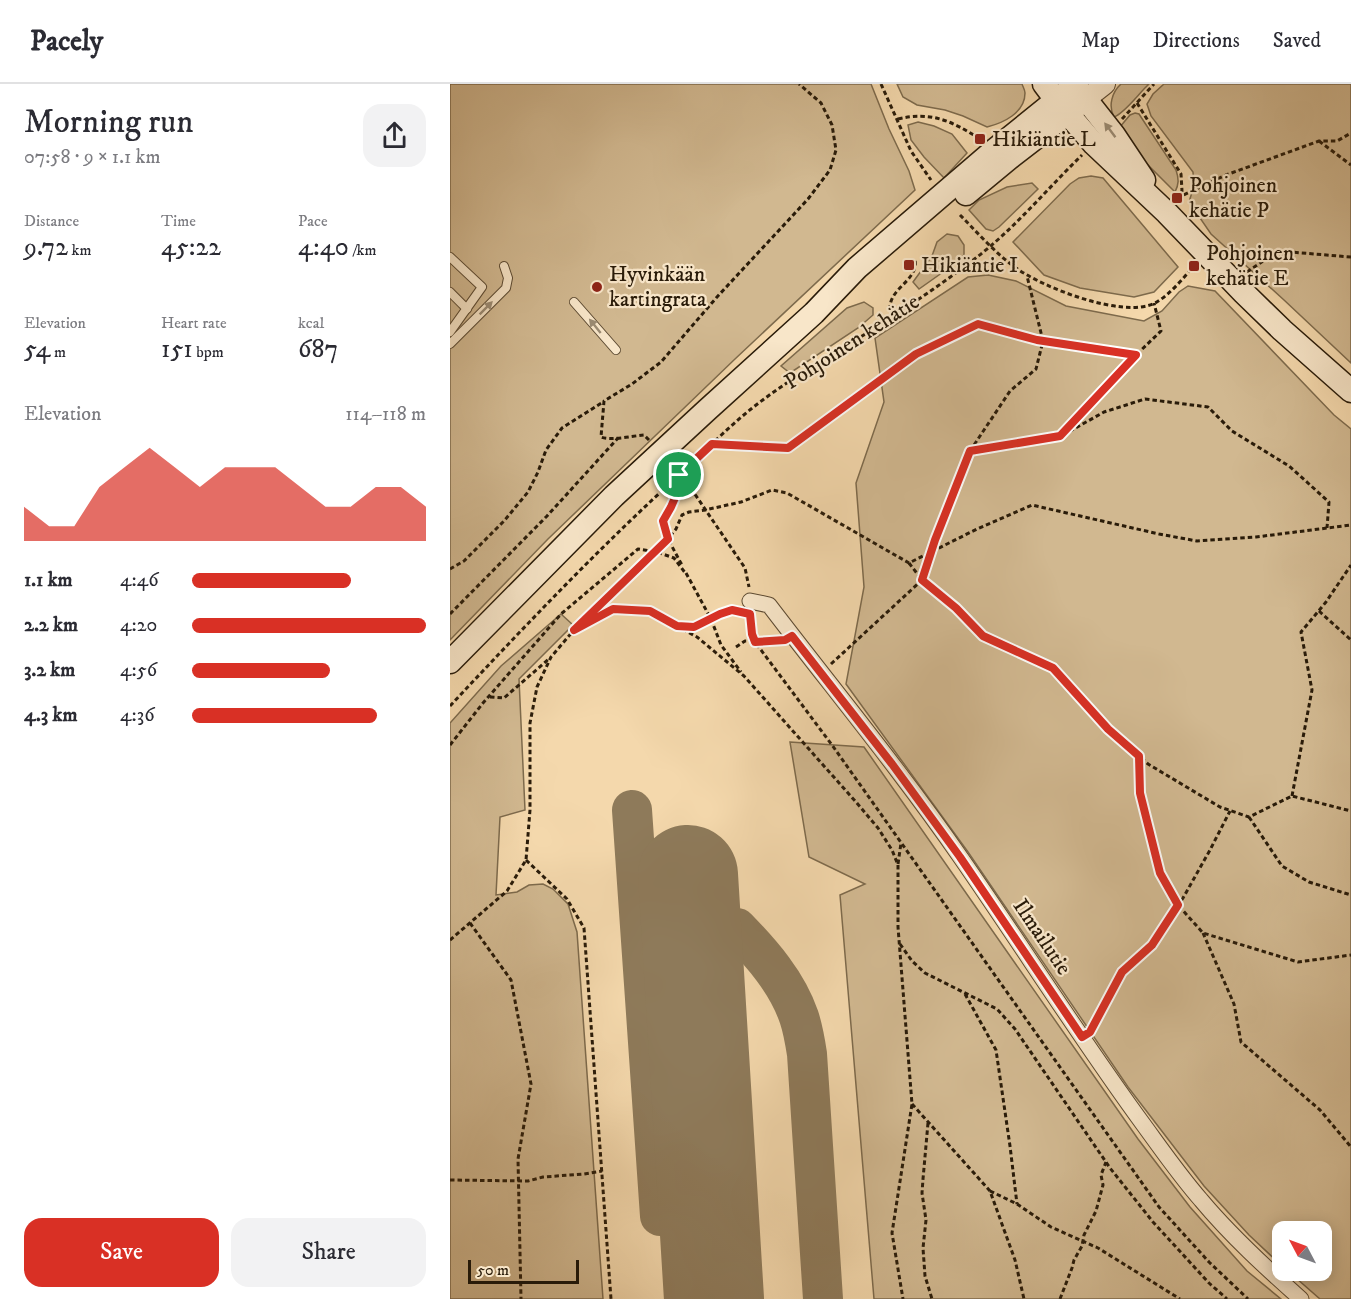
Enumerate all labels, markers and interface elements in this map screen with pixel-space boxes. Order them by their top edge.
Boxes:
text: Pacely [30,24,103,59]
text: Map [1081,28,1120,54]
text: Directions [1153,28,1240,54]
text: Saved [1273,28,1321,54]
text: Morning run [24,102,193,143]
button: share [363,104,426,167]
one-way arrow [1105,123,1117,138]
place label: Hikiäntie L [992,126,1096,153]
marker: Hikiäntie L [973,132,987,146]
text: 07:58 · 9 × 1.1 km [24,145,161,170]
place label: Pohjoinen kehätie P [1189,172,1278,224]
marker: Pohjoinen kehätie P [1170,191,1184,205]
text: Distance [24,211,79,231]
text: Time [161,211,196,231]
text: Pace [298,211,328,231]
text: 9.72 [24,231,68,264]
text: 45:22 [161,231,221,264]
text: 4:40 [298,231,349,264]
text: km [68,240,91,260]
text: /km [349,240,376,260]
place label: Pohjoinen kehätie E [1206,240,1295,292]
place label: Hikiäntie I [921,252,1018,279]
marker: Hikiäntie I [902,258,916,272]
marker: Pohjoinen kehätie E [1187,259,1201,273]
place label: Hyvinkään kartingrata [609,261,707,313]
marker: Hyvinkään kartingrata [590,280,604,294]
street label: Pohjoinen kehätie [779,288,925,396]
one-way arrow [478,301,492,315]
text: Elevation [24,313,86,333]
text: Heart rate [161,313,227,333]
text: kcal [298,313,324,333]
one-way arrow [589,319,602,334]
text: 54 [24,333,51,366]
text: 151 [161,333,193,366]
text: 687 [298,333,338,366]
text: m [51,342,66,362]
text: bpm [193,342,224,362]
text: Elevation [24,402,101,427]
text: 114–118 m [345,402,426,427]
pin [653,449,704,500]
icon: arrive [662,458,695,491]
text: 1.1 km [24,568,73,593]
text: 4:46 [120,568,159,593]
text: 2.2 km [24,613,78,638]
text: 4:20 [120,613,157,638]
text: 3.2 km [24,658,75,683]
text: 4:56 [120,658,157,683]
text: 4.3 km [24,703,77,728]
text: 4:36 [120,703,155,728]
street label: Ilmailutie [1007,894,1077,980]
button: Save [24,1218,219,1287]
button: Share [231,1218,426,1287]
north arrow [1272,1221,1332,1281]
map controls [1272,1221,1332,1281]
scale bar [468,1257,579,1284]
text: 50 m [477,1260,509,1280]

